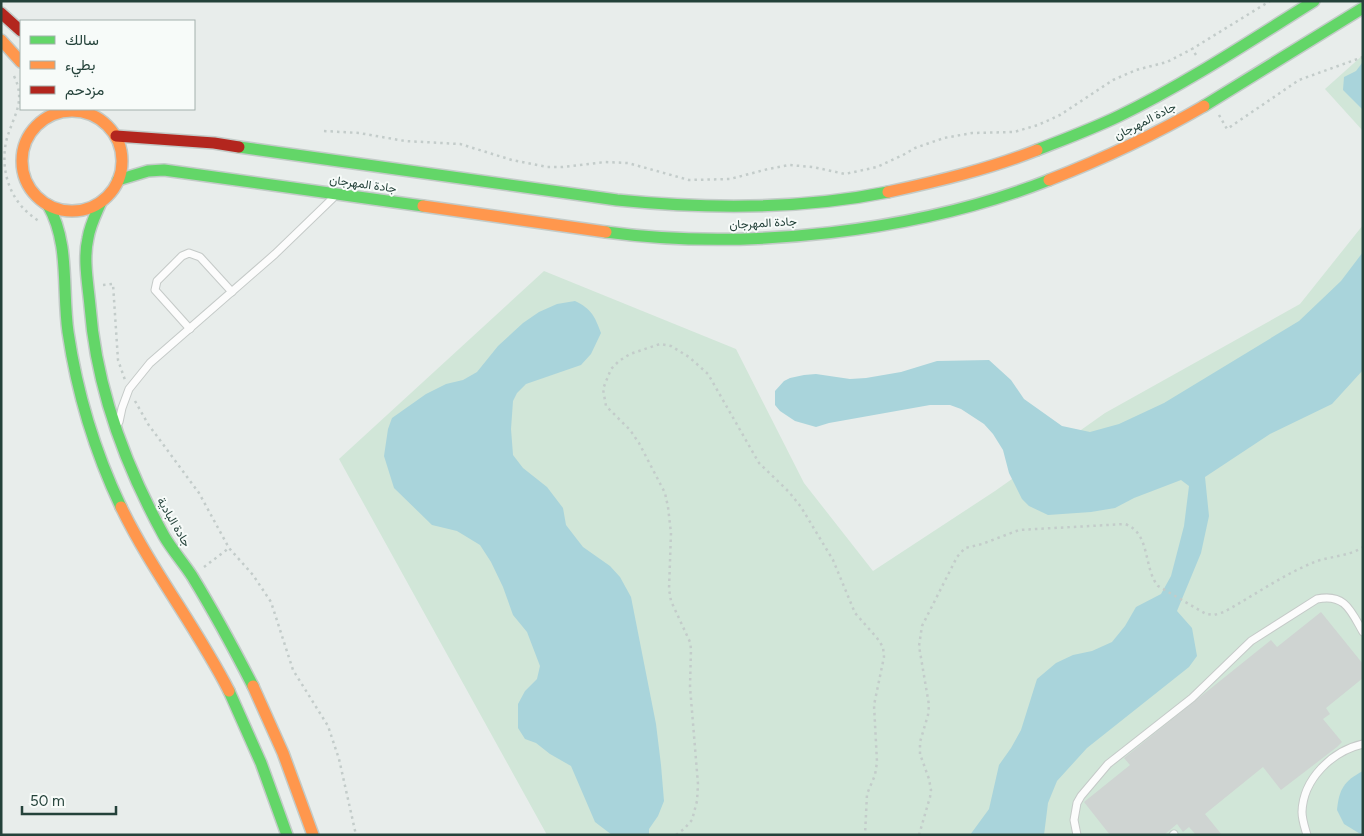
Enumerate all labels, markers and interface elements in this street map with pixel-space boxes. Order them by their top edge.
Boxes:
legend [20,20,195,110]
text: سالك [65,31,99,49]
text: بطيء [65,56,95,78]
text: مزدحم [65,81,104,100]
street label: جادة المهرجان [1112,99,1179,143]
street label: جادة المهرجان [328,172,397,197]
street label: جادة المهرجان [729,214,797,233]
street label: جادة البادية [154,495,194,549]
scale bar [22,784,116,816]
text: 50 m [30,792,65,810]

